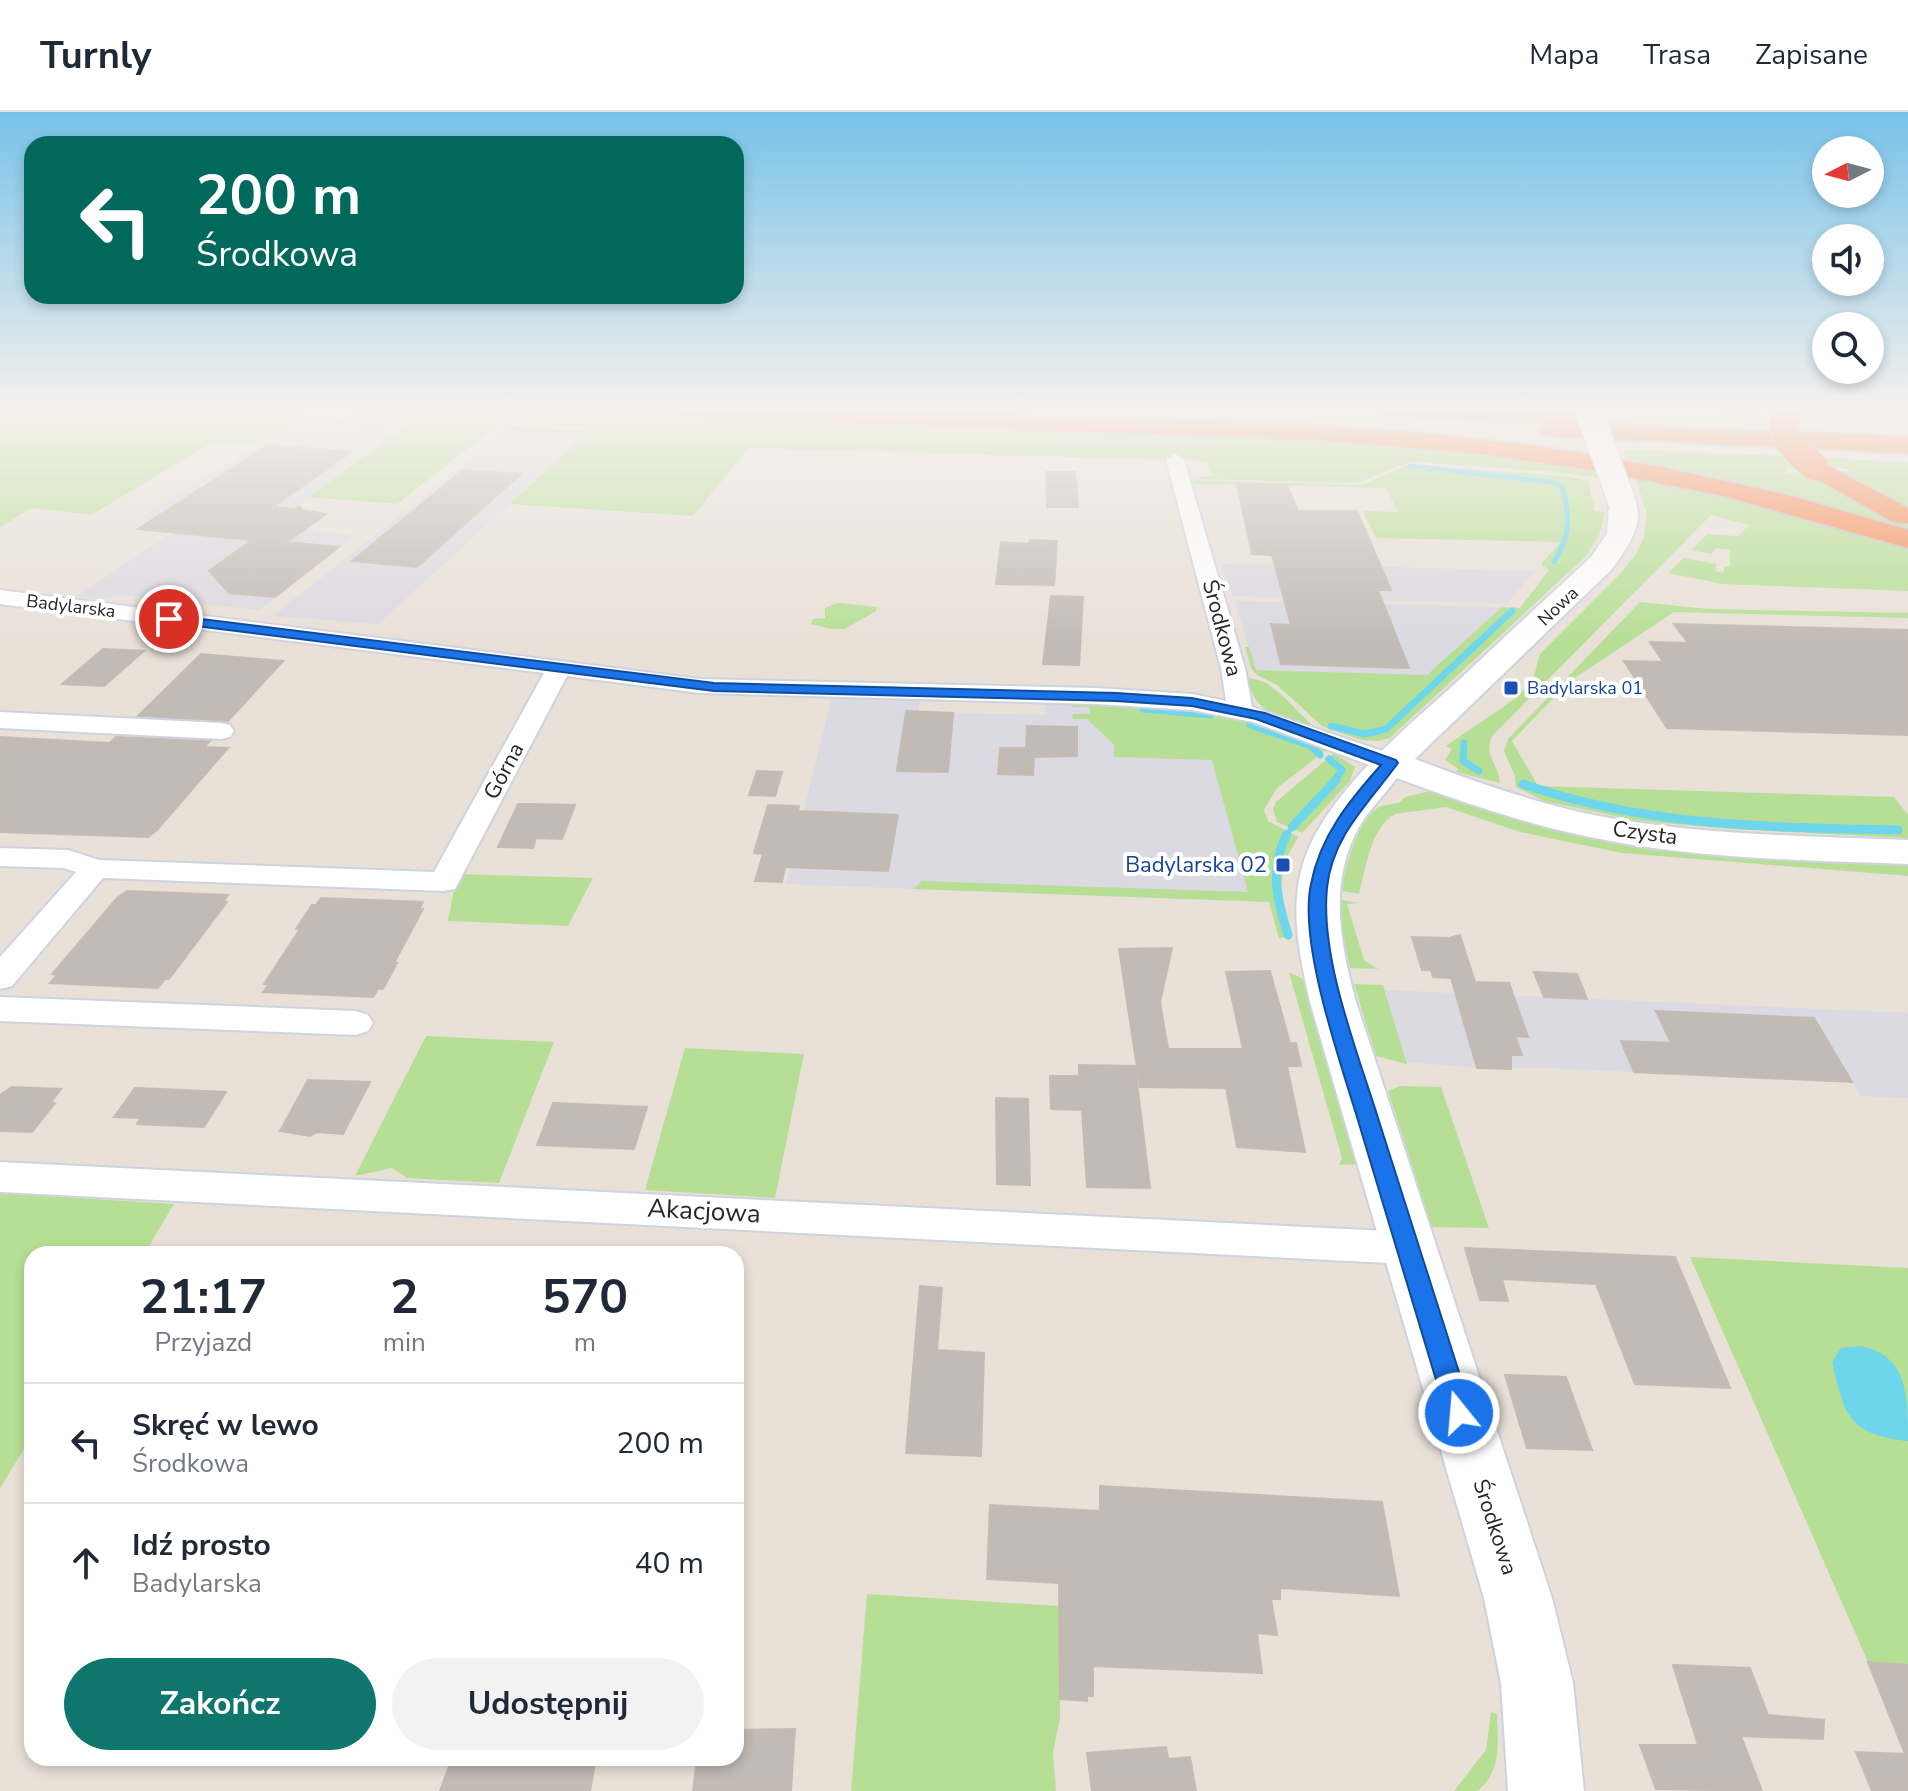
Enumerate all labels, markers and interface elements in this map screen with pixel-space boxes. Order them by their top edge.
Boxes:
text: Turnly [40,30,152,81]
text: Mapa [1529,36,1599,74]
text: Trasa [1643,36,1711,74]
text: Zapisane [1755,36,1868,74]
north arrow [1812,136,1884,208]
map controls [1812,136,1884,384]
text: 200 m [196,157,361,234]
icon: left [64,168,168,272]
button: sound [1812,224,1884,296]
text: Środkowa [196,230,358,279]
button: search [1812,312,1884,384]
street label: Środkowa [1195,576,1249,680]
street label: Nowa [1532,581,1584,631]
pin [135,585,203,653]
street label: Badylarska [25,589,117,623]
icon: arrive [147,597,191,641]
place label: Badylarska 01 [1527,676,1643,700]
marker: Badylarska 01 [1502,679,1520,697]
street label: Górna [477,737,531,805]
street label: Czysta [1611,814,1679,852]
place label: Badylarska 02 [1125,850,1267,880]
marker: Badylarska 02 [1274,856,1292,874]
street label: Akacjowa [646,1191,762,1231]
text: 21:17 [140,1264,267,1330]
text: 2 [390,1264,419,1330]
text: 570 [542,1264,628,1330]
text: Przyjazd [155,1325,252,1360]
text: min [383,1325,426,1360]
text: m [574,1325,596,1360]
position arrow [1417,1371,1501,1455]
text: Skręć w lewo [132,1405,319,1446]
icon: left [64,1421,108,1465]
text: 200 m [617,1423,704,1464]
text: Środkowa [132,1446,249,1481]
street label: Środkowa [1465,1475,1525,1579]
text: Idź prosto [132,1525,271,1566]
icon: ahead [64,1541,108,1585]
text: 40 m [635,1543,704,1584]
text: Badylarska [132,1566,262,1601]
button: Zakończ [64,1658,376,1750]
button: Udostępnij [392,1658,704,1750]

